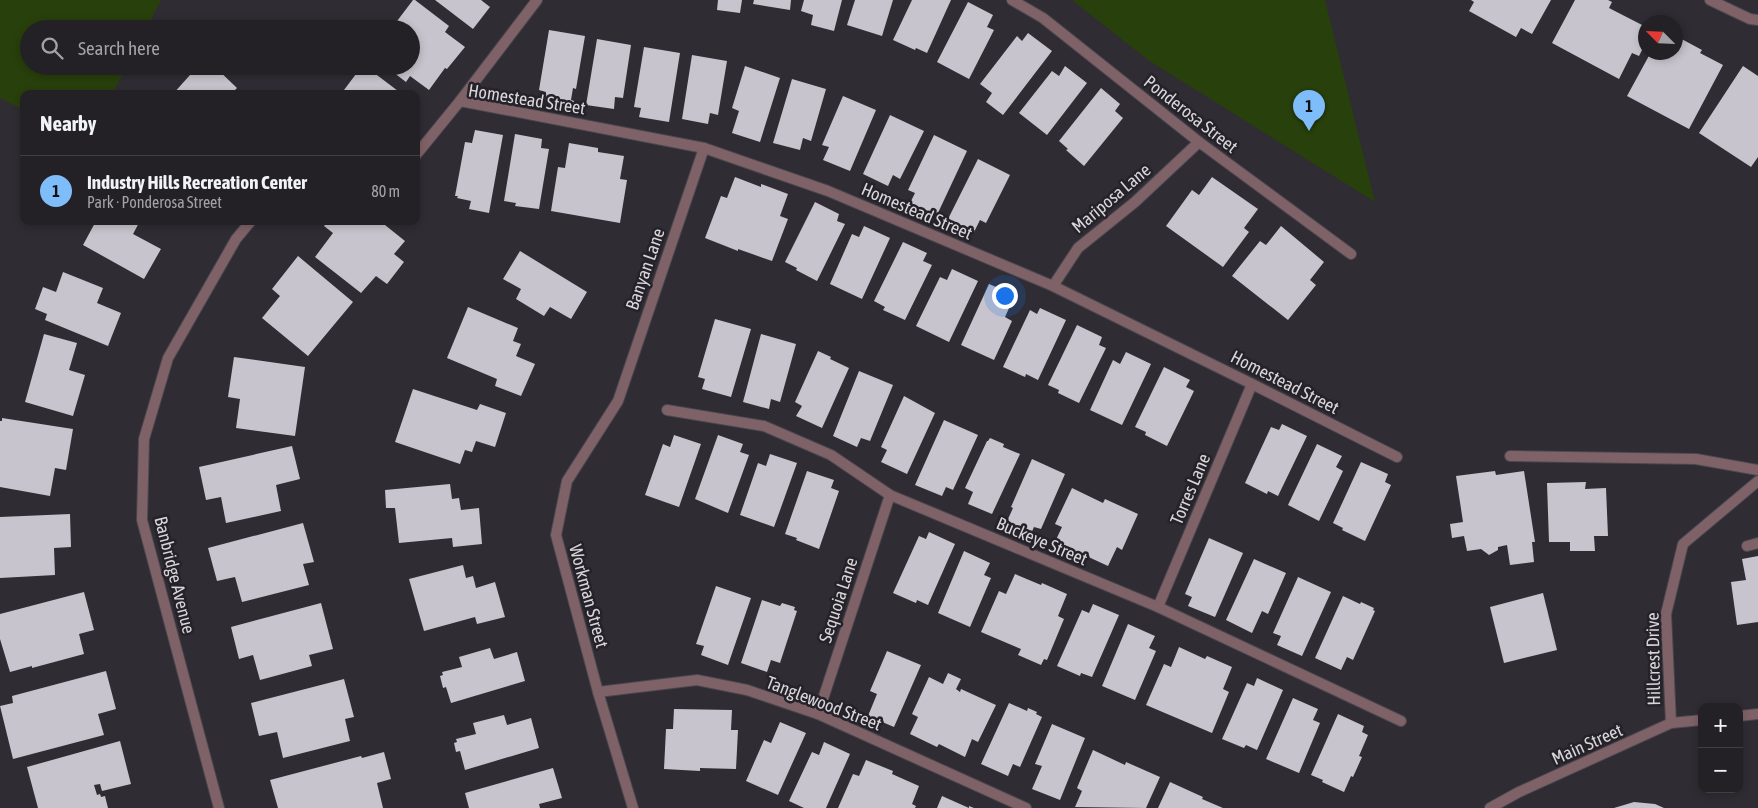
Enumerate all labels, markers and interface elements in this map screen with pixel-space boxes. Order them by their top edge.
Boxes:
north arrow [1638,15,1683,60]
search box [20,20,420,75]
icon: search [38,34,66,62]
text: Search here [78,37,160,59]
street label: Ponderosa Street [1140,71,1242,157]
street label: Homestead Street [467,79,587,119]
pin: 1 [1293,90,1325,131]
text: Nearby [40,111,96,135]
street label: Mariposa Lane [1067,159,1155,237]
text: Industry Hills Recreation Center [87,171,307,193]
street label: Homestead Street [858,178,976,244]
text: 1 [52,182,60,200]
text: 80 m [371,182,400,200]
text: Park · Ponderosa Street [87,193,222,211]
street label: Banyan Lane [621,226,669,312]
your location [992,283,1018,309]
street label: Homestead Street [1227,346,1343,418]
street label: Torres Lane [1166,450,1214,528]
street label: Buckeye Street [993,512,1091,570]
street label: Banbridge Avenue [150,514,200,636]
street label: Workman Street [565,542,613,650]
street label: Sequoia Lane [814,555,862,645]
street label: Hillcrest Drive [1642,612,1664,706]
street label: Tanglewood Street [763,671,885,735]
map controls [1698,703,1743,793]
button: + [1698,703,1743,748]
street label: Main Street [1548,719,1626,769]
button: − [1698,748,1743,793]

